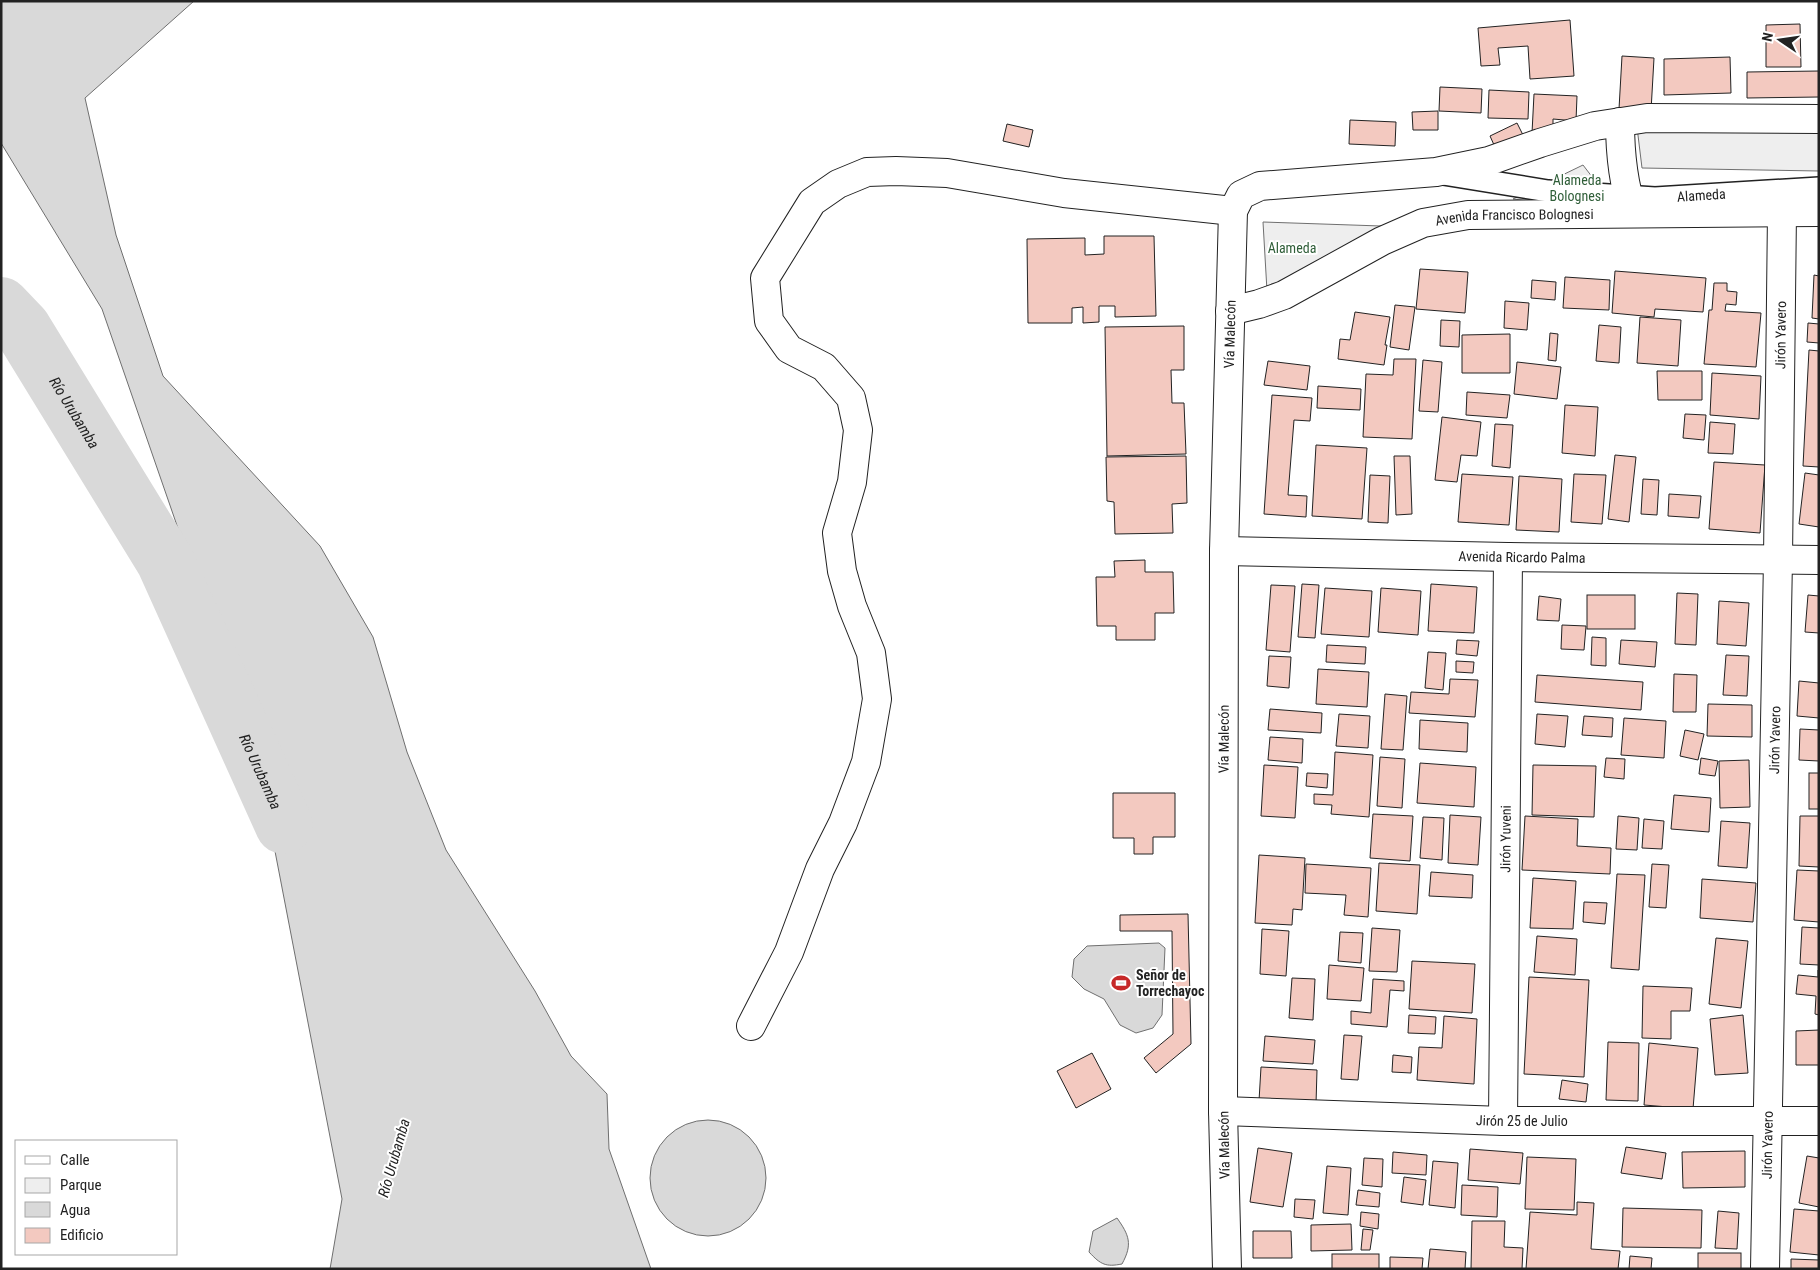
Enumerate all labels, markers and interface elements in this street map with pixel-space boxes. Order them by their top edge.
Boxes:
north arrow [1755,15,1805,65]
text: N [1759,31,1776,43]
park label: Alameda Bolognesi [1550,172,1604,204]
street label: Alameda [1676,186,1726,205]
street label: Avenida Francisco Bolognesi [1434,206,1594,229]
park label: Alameda [1268,240,1316,256]
street label: Vía Malecón [1221,300,1239,369]
street label: Jirón Yavero [1772,301,1789,369]
water label: Río Urubamba [45,374,103,452]
street label: Avenida Ricardo Palma [1458,548,1586,566]
street label: Vía Malecón [1216,705,1232,773]
street label: Jirón Yavero [1766,706,1783,774]
water label: Río Urubamba [235,731,285,812]
street label: Jirón Yuveni [1497,805,1514,873]
place label: Señor de Torrechayoc [1136,967,1205,999]
sports icon: Señor de Torrechayoc [1110,972,1132,994]
street label: Vía Malecón [1215,1111,1233,1179]
street label: Jirón Yavero [1759,1111,1776,1179]
street label: Jirón 25 de Julio [1476,1112,1568,1129]
water label: Río Urubamba [374,1117,414,1199]
legend [15,1140,178,1255]
text: Calle [60,1151,90,1169]
text: Parque [60,1176,102,1194]
text: Agua [60,1201,90,1219]
text: Edificio [60,1226,103,1244]

